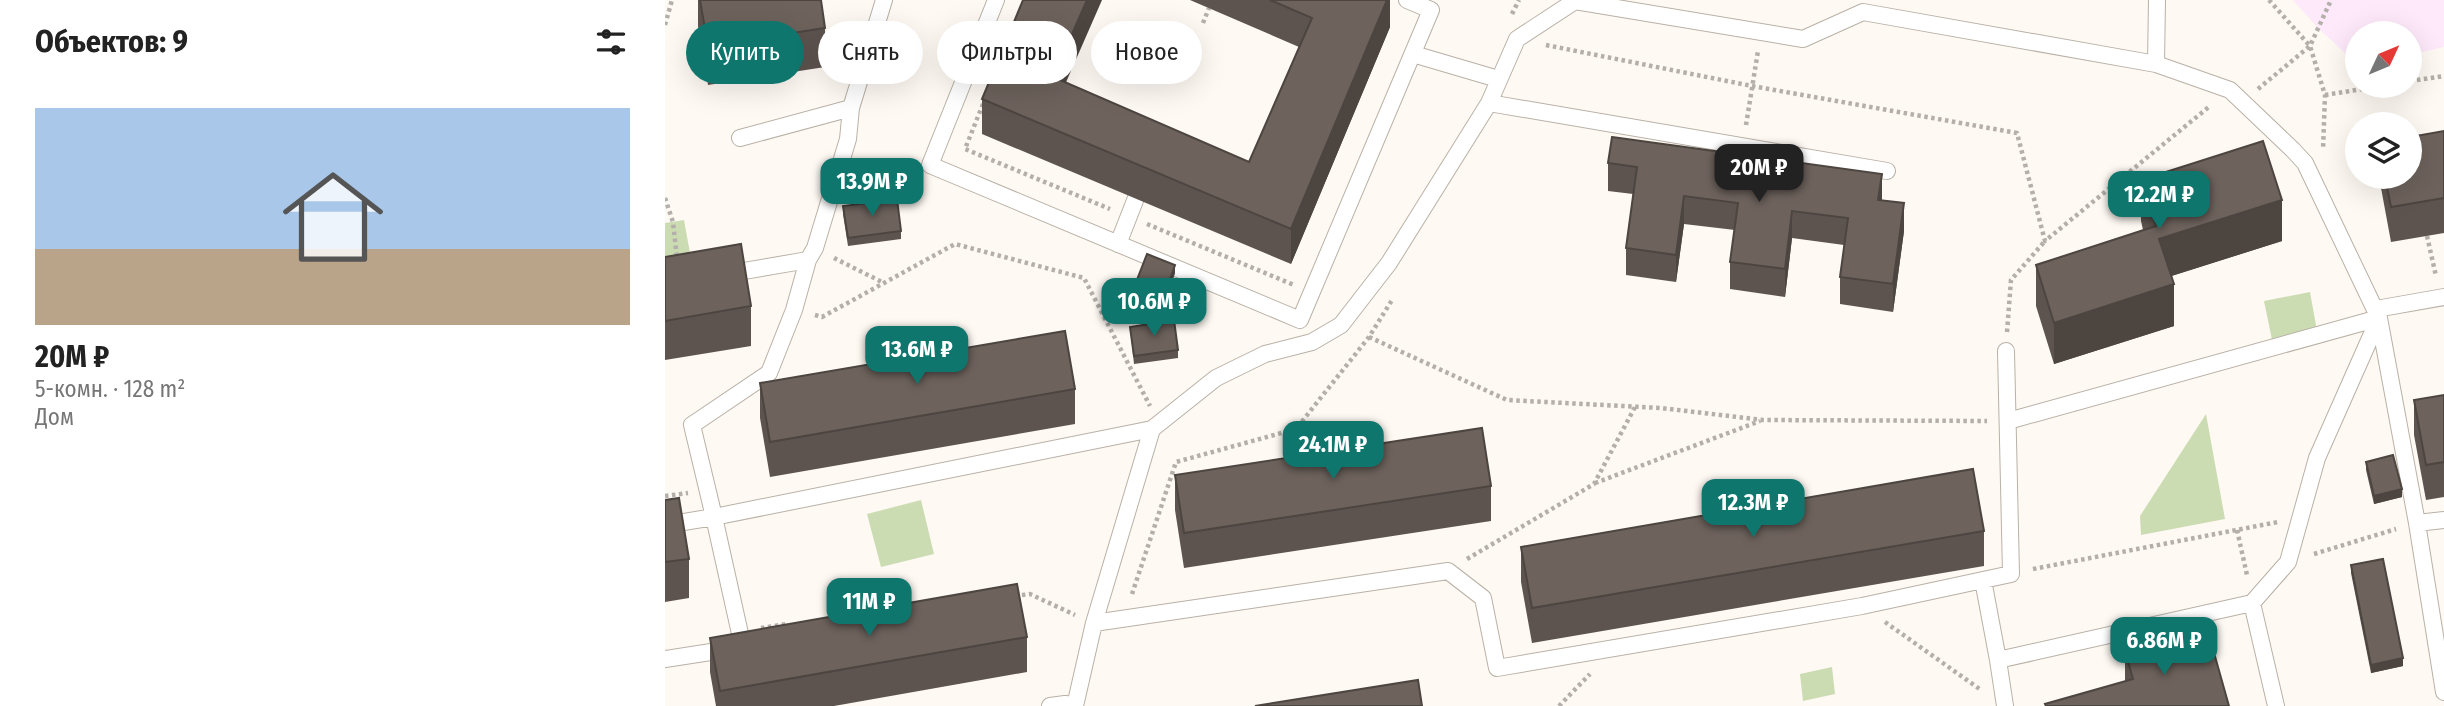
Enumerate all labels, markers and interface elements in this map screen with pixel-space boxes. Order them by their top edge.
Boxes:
chip: Купить [686,21,804,84]
chip: Снять [818,21,923,84]
chip: Фильтры [937,21,1077,84]
chip: Новое [1091,21,1202,84]
north arrow [2345,21,2422,98]
map controls [2345,21,2422,189]
icon: filters [592,23,630,61]
text: Объектов: 9 [35,24,188,60]
button: layers [2345,112,2422,189]
pin: 20M ₽ [1710,144,1808,204]
text: 20M ₽ [1731,153,1788,181]
icon: home [270,154,396,280]
pin: 13.9M ₽ [807,158,937,218]
text: 13.9M ₽ [836,167,908,195]
pin: 12.2M ₽ [2094,172,2224,231]
text: 12.2M ₽ [2124,180,2194,208]
pin: 10.6M ₽ [1089,278,1219,338]
text: 10.6M ₽ [1117,287,1191,315]
pin: 13.6M ₽ [852,326,982,386]
text: 13.6M ₽ [881,335,953,363]
text: 20M ₽ [35,339,109,375]
text: 5-комн. · 128 m² [35,375,185,403]
text: Дом [35,403,74,431]
pin: 24.1M ₽ [1268,421,1398,481]
text: 24.1M ₽ [1299,430,1367,458]
pin: 12.3M ₽ [1688,480,1818,539]
text: 12.3M ₽ [1718,488,1788,516]
pin: 11M ₽ [820,578,918,638]
text: 11M ₽ [843,587,895,615]
pin: 6.86M ₽ [2099,618,2229,677]
text: 6.86M ₽ [2126,626,2202,654]

